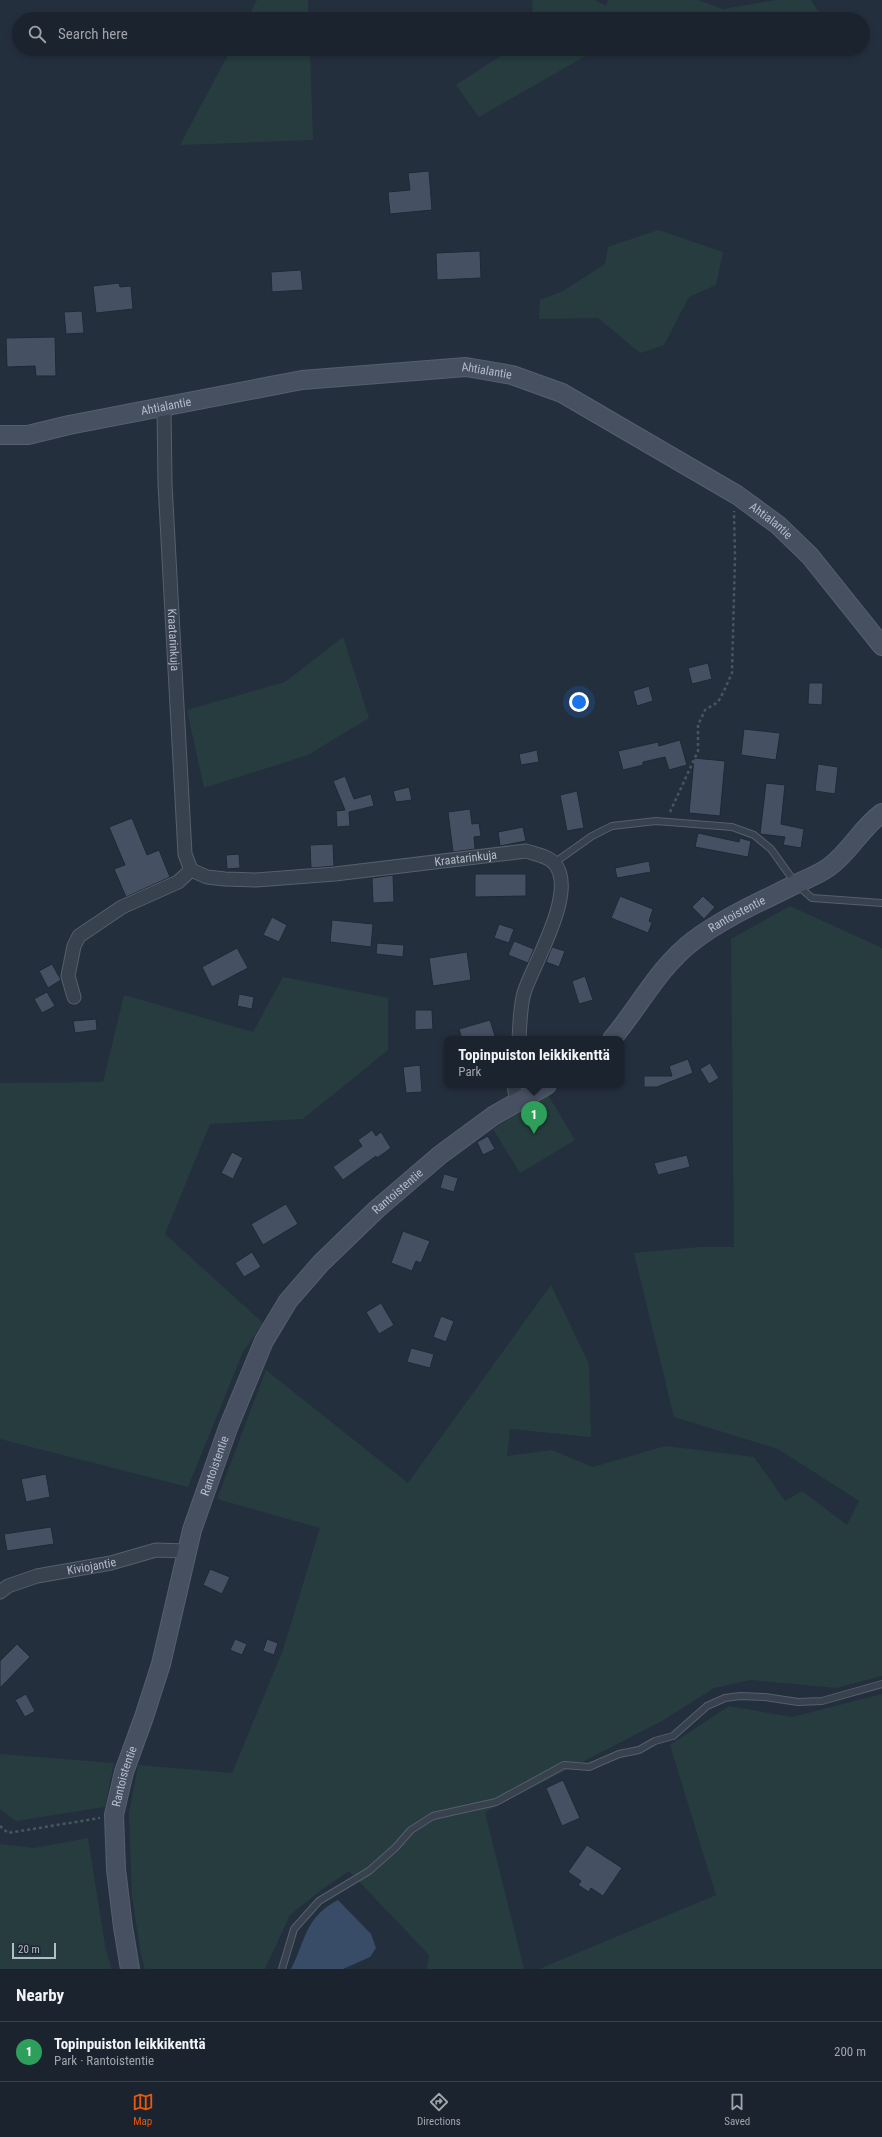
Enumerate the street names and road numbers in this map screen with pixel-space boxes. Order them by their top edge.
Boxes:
street label: Ahtialantie [461,360,513,382]
street label: Ahtialantie [140,394,193,418]
street label: Ahtialantie [747,499,796,542]
street label: Kraatarinkuja [165,608,182,672]
street label: Kraatarinkuja [434,848,498,869]
street label: Rantoistentie [706,893,768,935]
street label: Rantoistentie [369,1165,426,1217]
street label: Rantoistentie [198,1434,232,1498]
street label: Kiviojantie [66,1555,118,1578]
street label: Rantoistentie [109,1744,140,1808]

